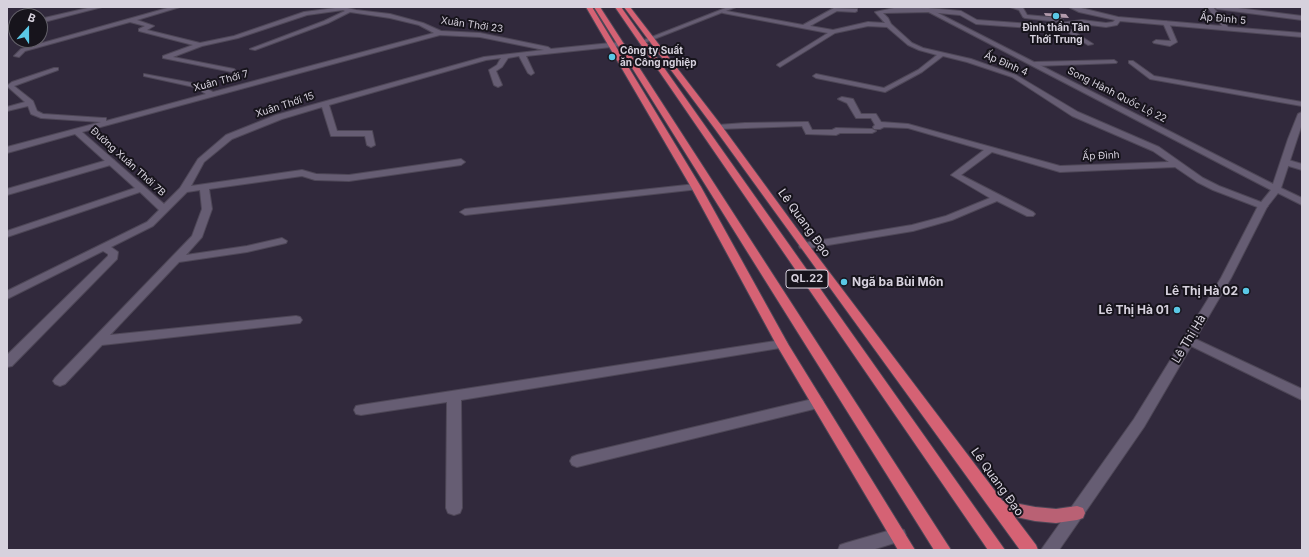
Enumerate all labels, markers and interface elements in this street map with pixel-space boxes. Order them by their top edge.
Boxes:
north arrow [8,8,48,48]
text: B [26,10,38,26]
marker: Đình thần Tân Thới Trung [1051,11,1061,21]
street label: Ấp Đình 5 [1199,11,1247,27]
street label: Xuân Thới 23 [440,15,504,35]
place label: Đình thần Tân Thới Trung [1022,22,1090,46]
place label: Công ty Suất ăn Công nghiệp [620,45,697,68]
street label: Ấp Đình 4 [982,49,1030,79]
marker: Công ty Suất ăn Công nghiệp [607,52,617,62]
street label: Song Hành Quốc Lộ 22 [1065,65,1169,125]
street label: Xuân Thới 7 [192,68,250,94]
street label: Xuân Thới 15 [254,90,316,120]
street label: Đường Xuân Thới 7B [88,125,168,199]
street label: Ấp Đình [1082,149,1120,163]
street label: Lê Quang Đạo [774,186,834,260]
road number: QL.22 [786,270,828,288]
place label: Ngã ba Bùi Môn [852,275,944,289]
marker: Ngã ba Bùi Môn [839,277,849,287]
place label: Lê Thị Hà 02 [1165,284,1238,298]
marker: Lê Thị Hà 02 [1241,286,1251,296]
place label: Lê Thị Hà 01 [1099,303,1169,317]
marker: Lê Thị Hà 01 [1172,305,1182,315]
street label: Lê Thị Hà [1169,312,1209,366]
street label: Lê Quang Đạo [967,445,1027,519]

